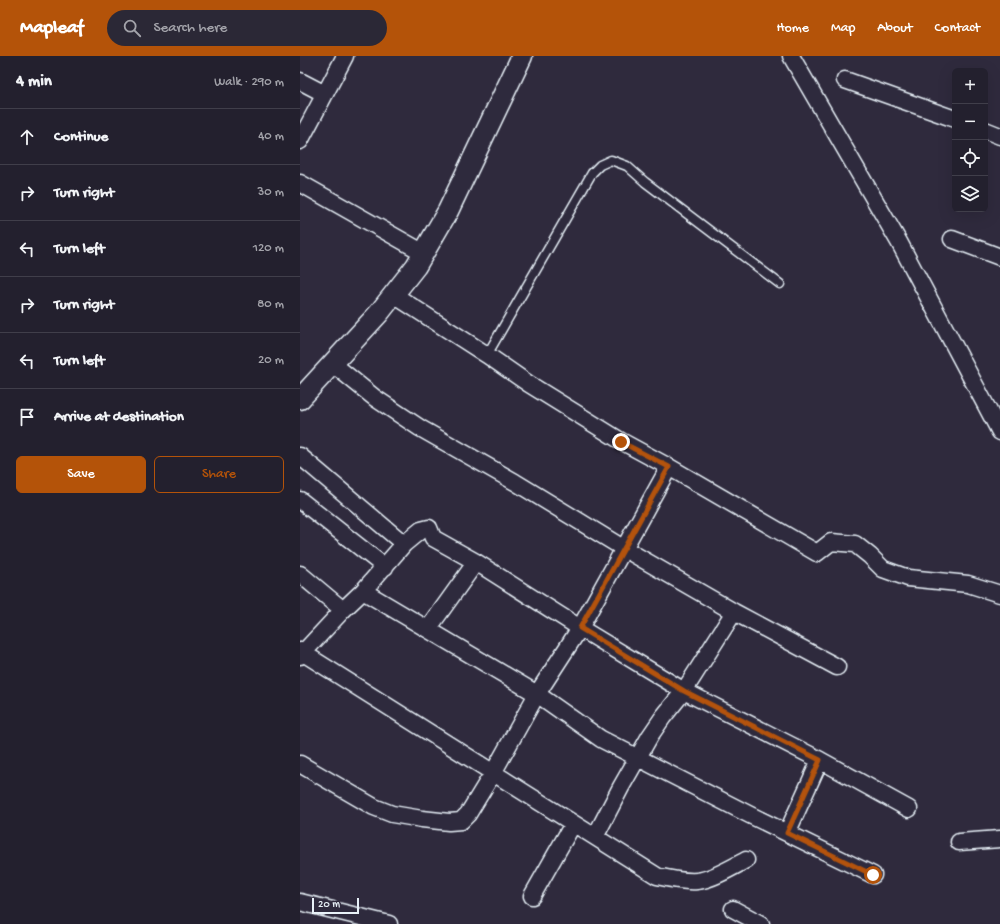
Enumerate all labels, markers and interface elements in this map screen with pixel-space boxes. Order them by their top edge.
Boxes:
search box [107,10,387,46]
text: Mapleaf [20,17,83,40]
icon: search [121,17,143,39]
text: Search here [153,19,227,37]
text: Home [777,20,809,37]
text: Map [831,20,855,37]
text: About [877,20,913,37]
text: Contact [935,20,980,37]
map controls [952,68,988,212]
button: + [952,68,988,104]
text: 4 min [16,72,52,92]
text: Walk · 290 m [214,75,284,90]
button: − [952,104,988,140]
icon: ahead [16,126,38,148]
text: Continue [54,128,108,146]
text: 40 m [258,129,284,144]
button: locate [952,140,988,176]
button: layers [952,176,988,212]
icon: right [16,182,38,204]
text: Turn right [54,184,114,202]
text: 30 m [258,185,284,200]
icon: left [16,238,38,260]
text: Turn left [54,240,105,258]
text: 120 m [253,241,284,256]
icon: right [16,294,38,316]
text: Turn right [54,296,114,314]
text: 80 m [257,297,284,312]
icon: left [16,350,38,372]
text: Turn left [54,352,105,370]
text: 20 m [258,353,284,368]
icon: arrive [16,406,38,428]
text: Arrive at destination [54,408,184,426]
route end [612,433,630,451]
button: Save [16,456,146,493]
button: Share [154,456,284,493]
route start [864,866,882,884]
scale bar [312,896,359,915]
text: 20 m [318,899,340,911]

